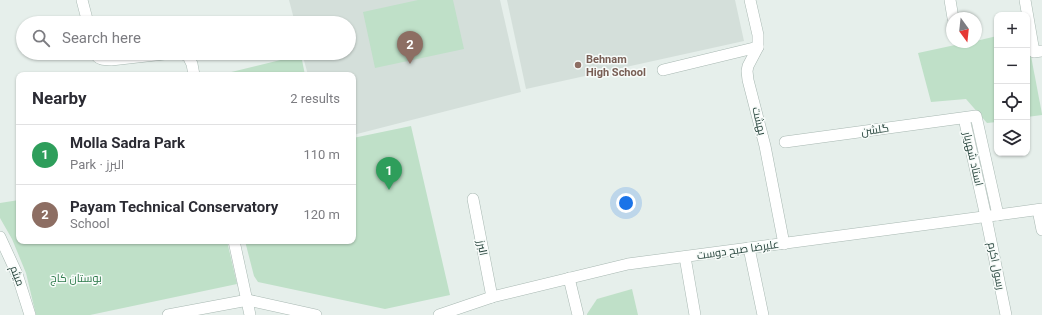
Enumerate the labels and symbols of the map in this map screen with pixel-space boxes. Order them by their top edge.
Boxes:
north arrow [946,12,982,48]
pin: 2 [397,31,423,64]
place label: Behnam High School [586,53,646,79]
marker: Behnam High School [573,60,583,70]
street label: بهشت [749,106,769,137]
street label: گلشن [860,122,890,138]
street label: استاد شهریار [960,130,986,187]
pin: 1 [376,157,402,190]
your location [616,193,636,213]
street label: البرز [474,238,490,257]
street label: علیرضا صبح دوست [696,238,780,263]
street label: رسول اکرم [984,241,1007,291]
street label: میثم [6,264,27,288]
park label: بوستان کاج [50,272,102,286]

